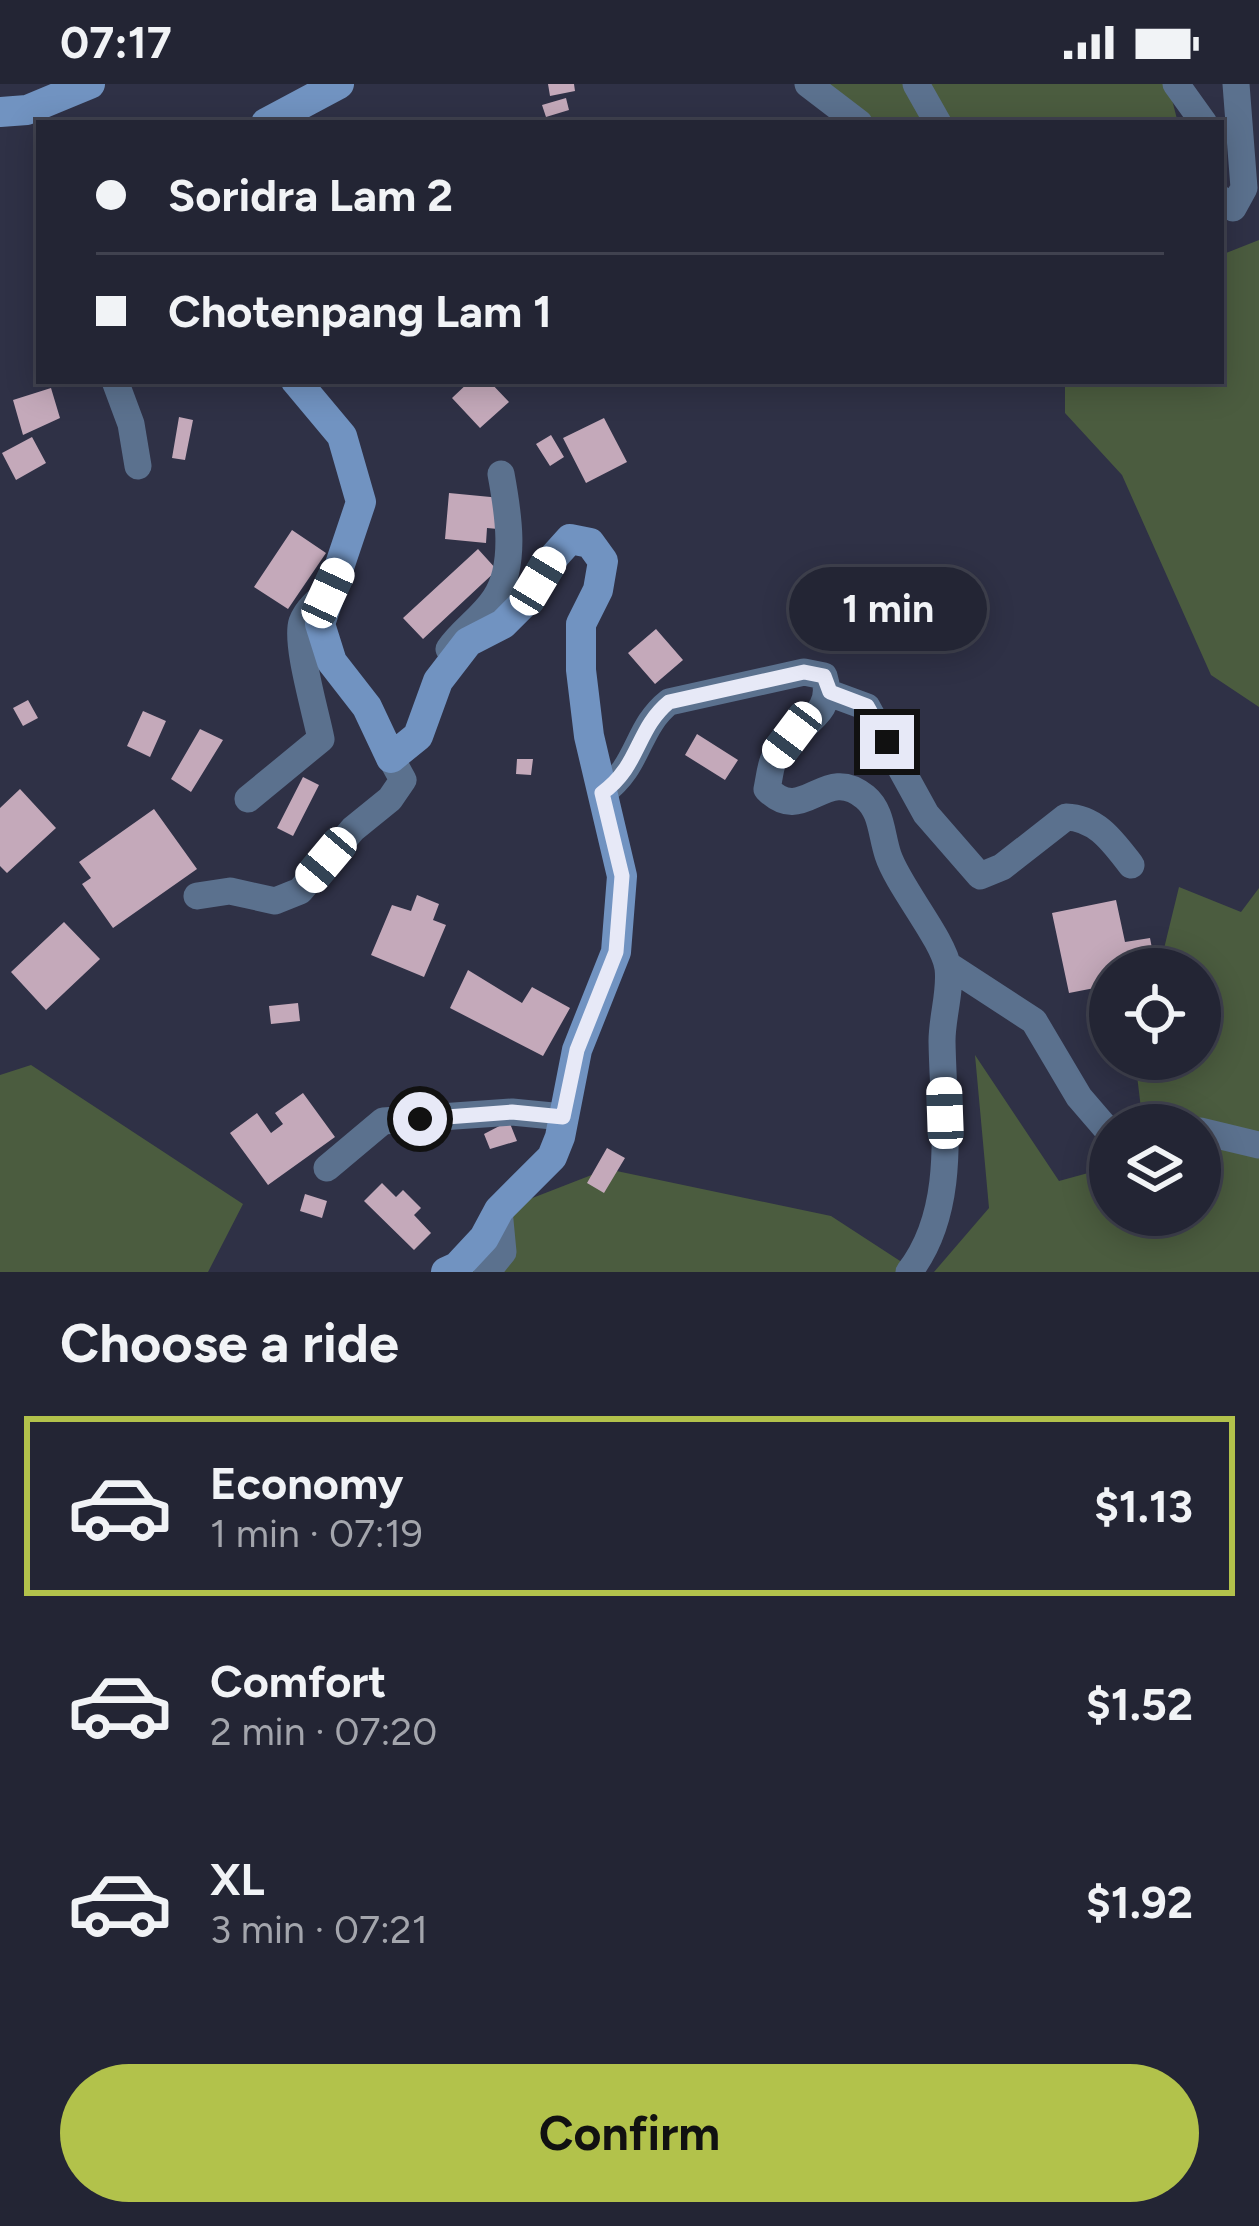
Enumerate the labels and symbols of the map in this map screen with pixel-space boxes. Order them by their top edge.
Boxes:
car [504,541,572,621]
car [296,553,360,633]
callout: 1 min [788,568,986,652]
car [756,695,828,775]
route end [860,715,914,769]
car [289,821,363,899]
car [926,1076,964,1150]
route start [393,1092,447,1146]

